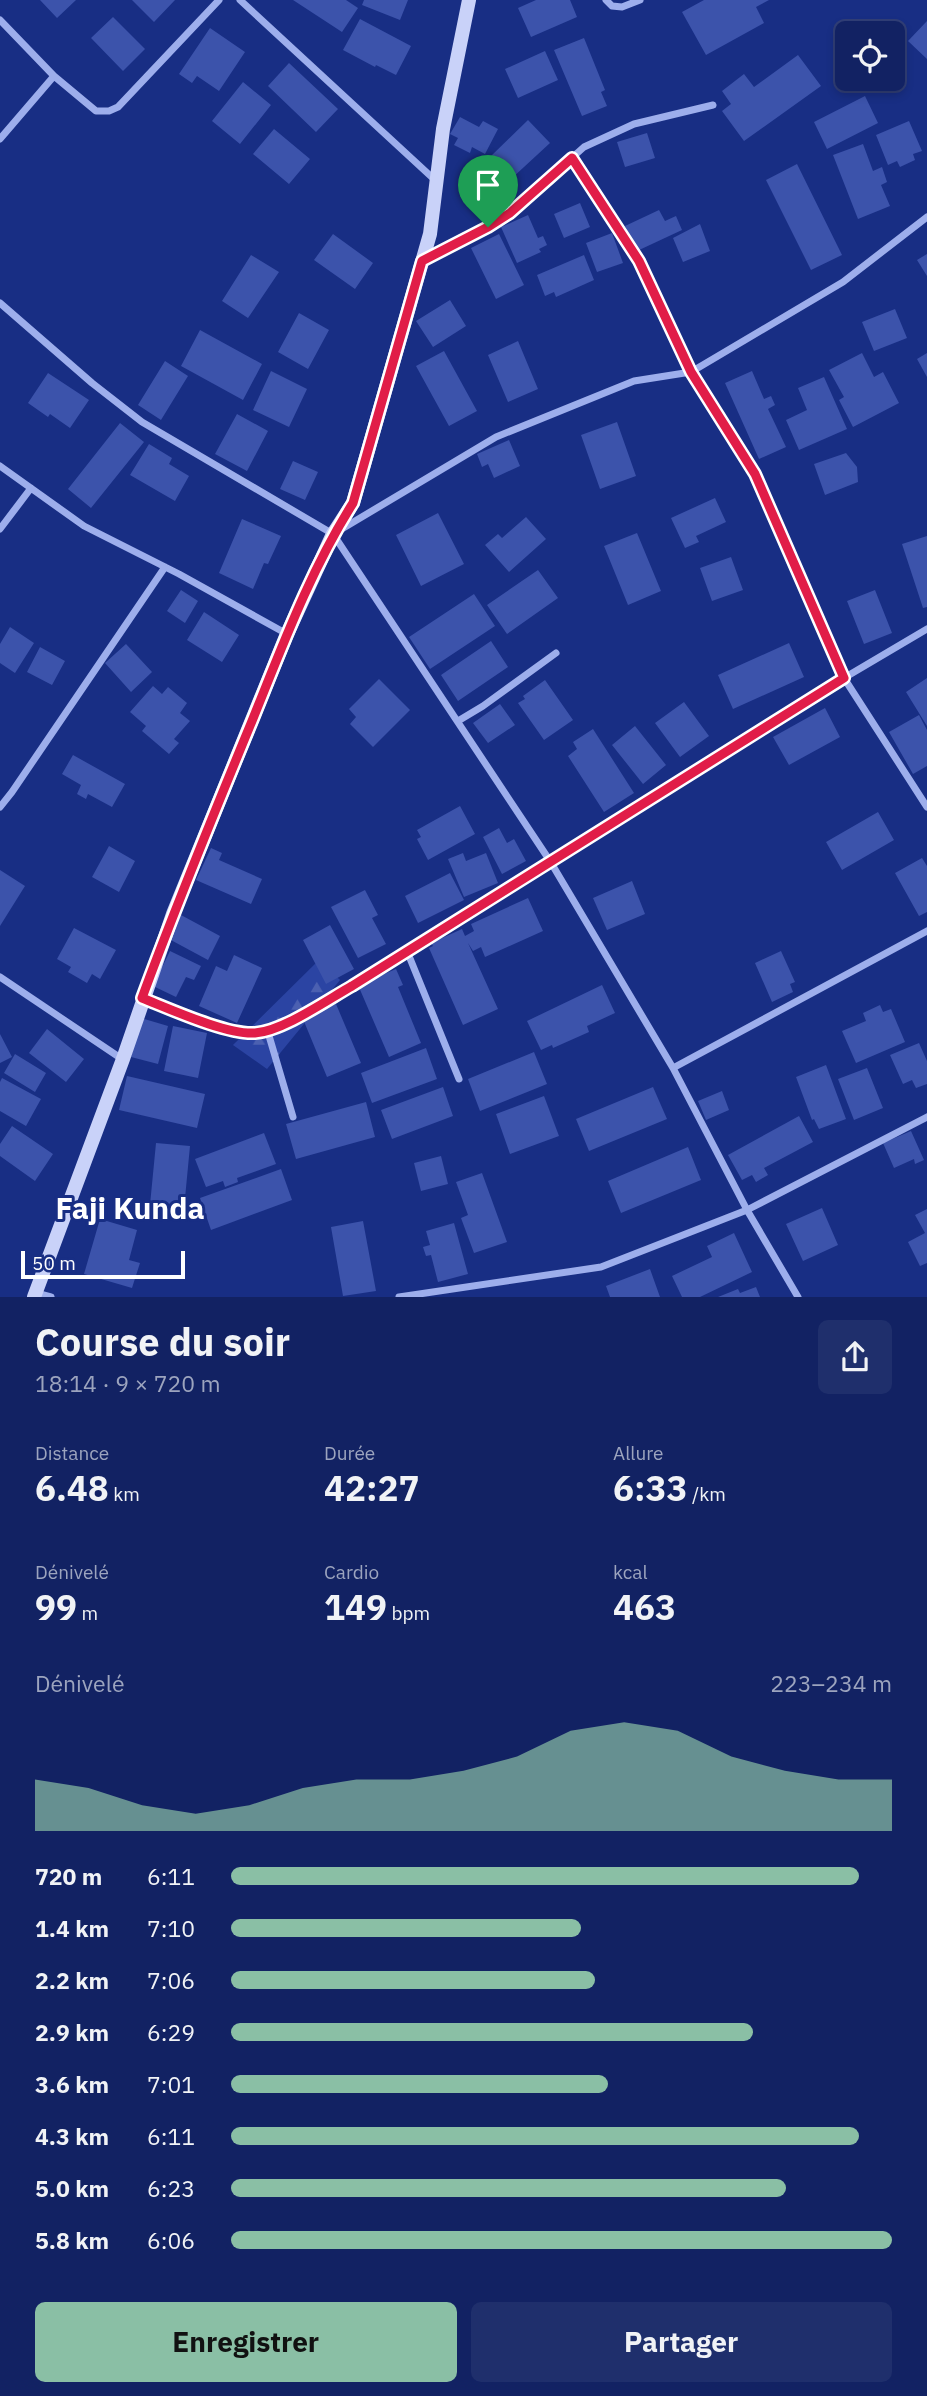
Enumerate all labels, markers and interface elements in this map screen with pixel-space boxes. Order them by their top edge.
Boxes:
map controls [835,21,905,91]
button: locate [835,21,905,91]
pin [458,155,518,227]
icon: arrive [469,166,507,204]
district label: Faji Kunda [55,1188,205,1227]
scale bar [21,1248,186,1280]
text: 50 m [32,1251,76,1275]
text: Course du soir [35,1317,290,1366]
button: share [818,1320,892,1394]
text: 18:14 · 9 × 720 m [35,1368,221,1398]
text: Distance [35,1441,109,1465]
text: Durée [324,1441,375,1465]
text: Allure [613,1441,664,1465]
text: 6.48 [35,1465,109,1511]
text: 42:27 [324,1465,420,1511]
text: 6:33 [613,1465,688,1511]
text: km [109,1482,140,1506]
text: /km [688,1482,726,1506]
text: Dénivelé [35,1560,109,1584]
text: Cardio [324,1560,379,1584]
text: kcal [613,1560,648,1584]
text: 99 [35,1584,77,1630]
text: 149 [324,1584,387,1630]
text: 463 [613,1584,676,1630]
text: m [77,1601,98,1625]
text: bpm [387,1601,430,1625]
text: Dénivelé [35,1668,125,1698]
text: 223–234 m [770,1668,892,1698]
text: 720 m [35,1861,102,1891]
text: 6:11 [147,1861,195,1891]
text: 1.4 km [35,1913,109,1943]
text: 7:10 [147,1913,195,1943]
text: 2.2 km [35,1965,109,1995]
text: 7:06 [147,1965,195,1995]
text: 2.9 km [35,2017,109,2047]
text: 6:29 [147,2017,195,2047]
text: 3.6 km [35,2069,109,2099]
text: 7:01 [147,2069,195,2099]
text: 4.3 km [35,2121,109,2151]
text: 6:11 [147,2121,195,2151]
text: 5.0 km [35,2173,109,2203]
text: 6:23 [147,2173,195,2203]
text: 5.8 km [35,2225,109,2255]
text: 6:06 [147,2225,195,2255]
button: Enregistrer [35,2302,457,2382]
button: Partager [471,2302,892,2382]

